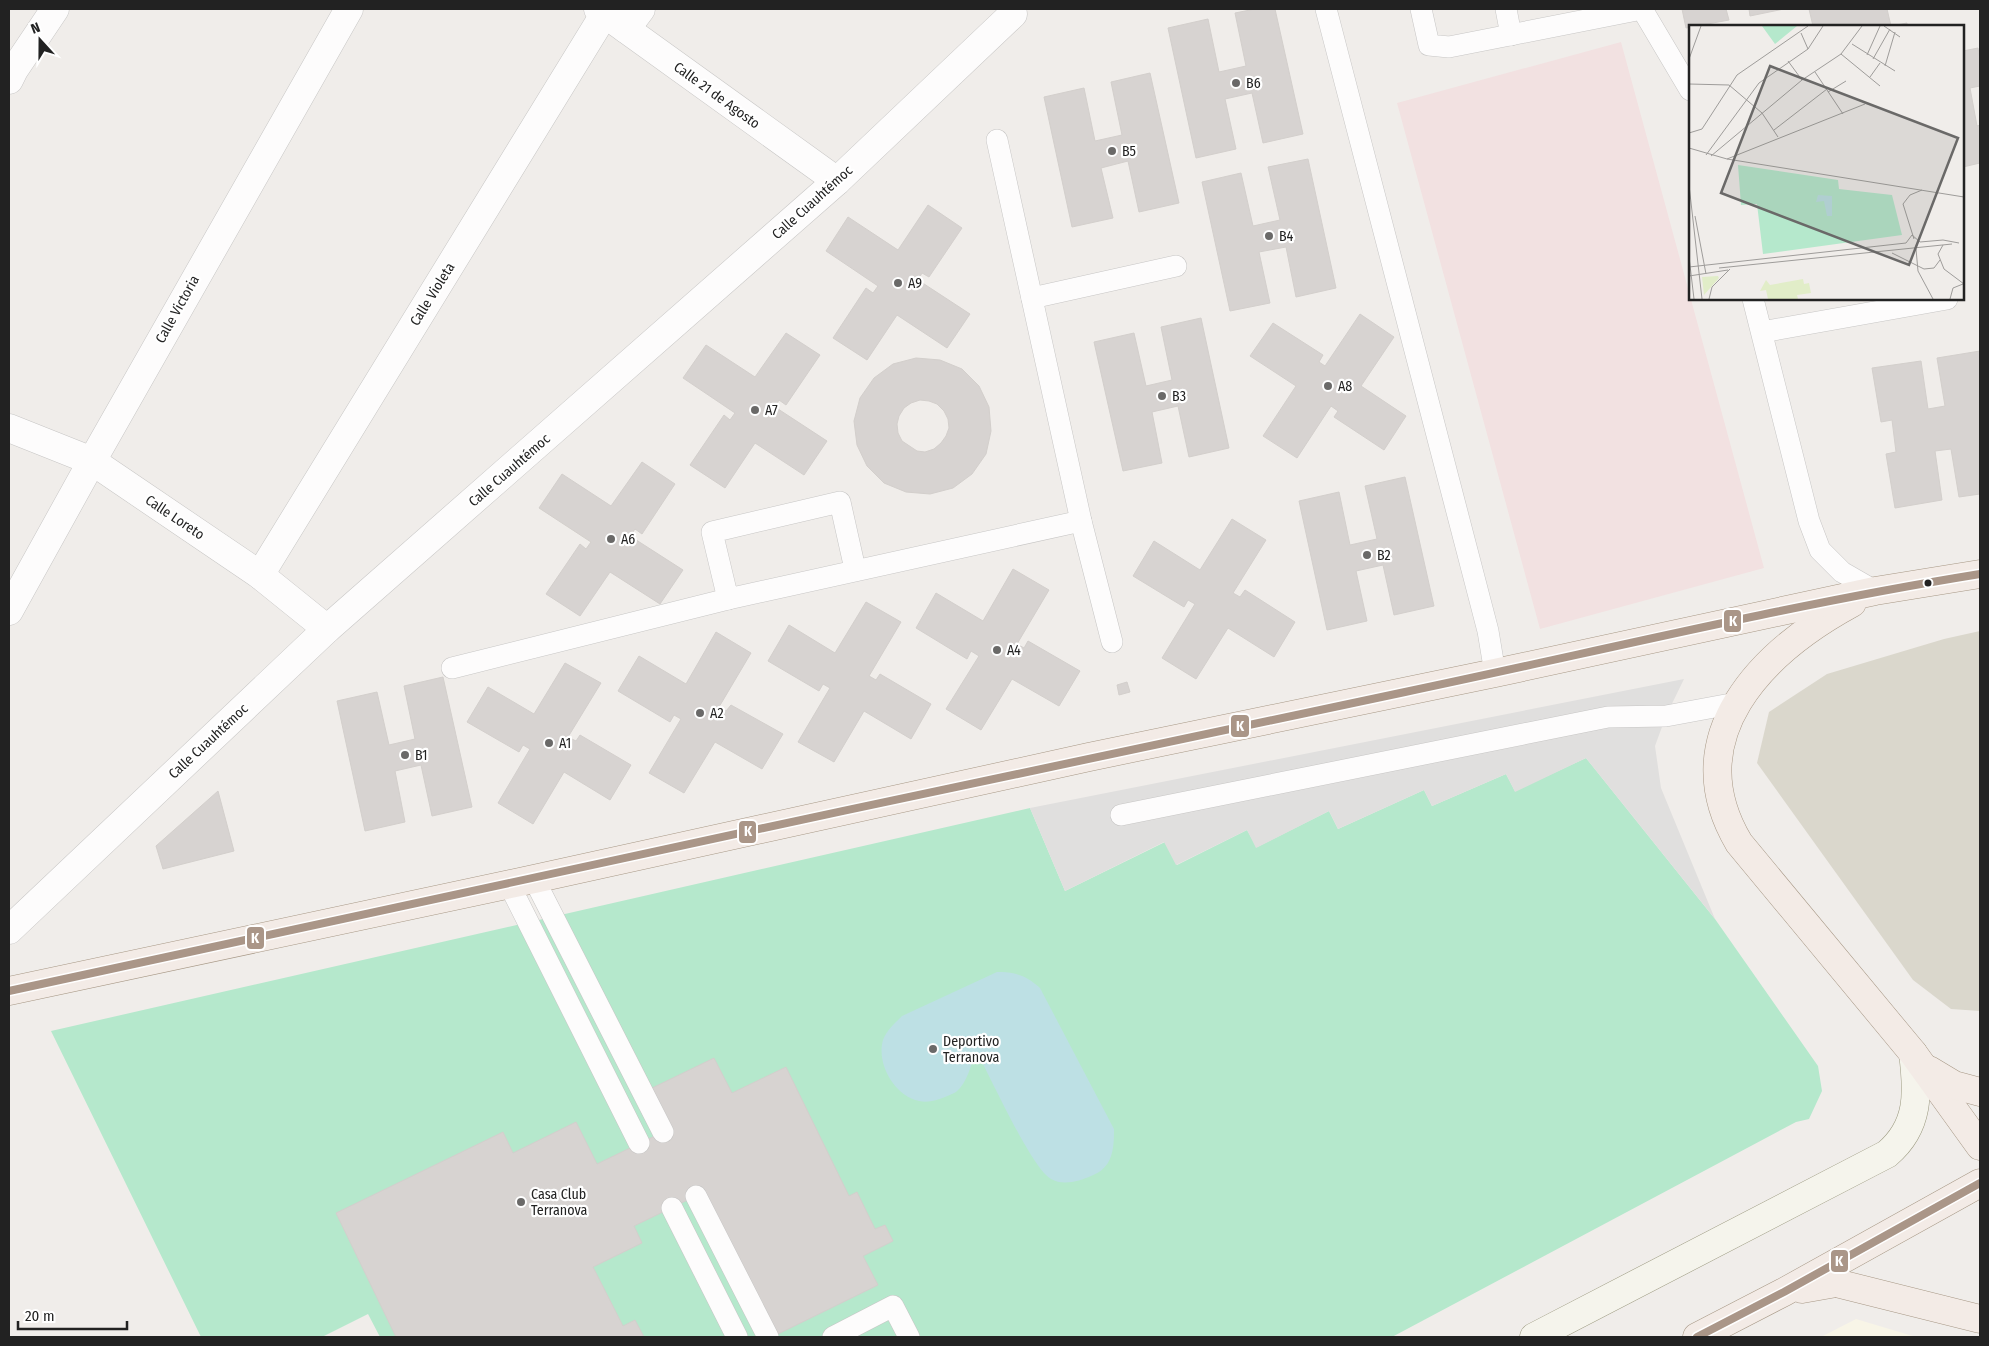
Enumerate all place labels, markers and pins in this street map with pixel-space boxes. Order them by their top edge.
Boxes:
place label: B6 [1246,75,1261,92]
marker: B6 [1230,77,1242,89]
place label: B5 [1122,143,1136,160]
marker: B5 [1106,145,1118,157]
place label: B4 [1279,228,1294,245]
marker: B4 [1263,230,1275,242]
place label: A9 [908,275,922,292]
marker: A9 [892,277,904,289]
place label: A8 [1338,378,1352,395]
marker: A8 [1322,380,1334,392]
place label: B3 [1172,388,1186,405]
marker: B3 [1156,390,1168,402]
place label: A7 [765,402,778,419]
marker: A7 [749,404,761,416]
place label: A6 [621,531,635,548]
marker: A6 [605,533,617,545]
place label: B2 [1377,547,1391,564]
marker: B2 [1361,549,1373,561]
unlabelled marker [1923,578,1933,588]
place label: A4 [1007,642,1021,659]
marker: A4 [991,644,1003,656]
place label: A2 [710,705,724,722]
marker: A2 [694,707,706,719]
place label: A1 [559,735,571,752]
marker: A1 [543,737,555,749]
place label: B1 [415,747,428,764]
marker: B1 [399,749,411,761]
place label: Deportivo Terranova [943,1033,1000,1066]
marker: Deportivo Terranova [927,1043,939,1055]
place label: Casa Club Terranova [531,1186,588,1219]
marker: Casa Club Terranova [515,1196,527,1208]

